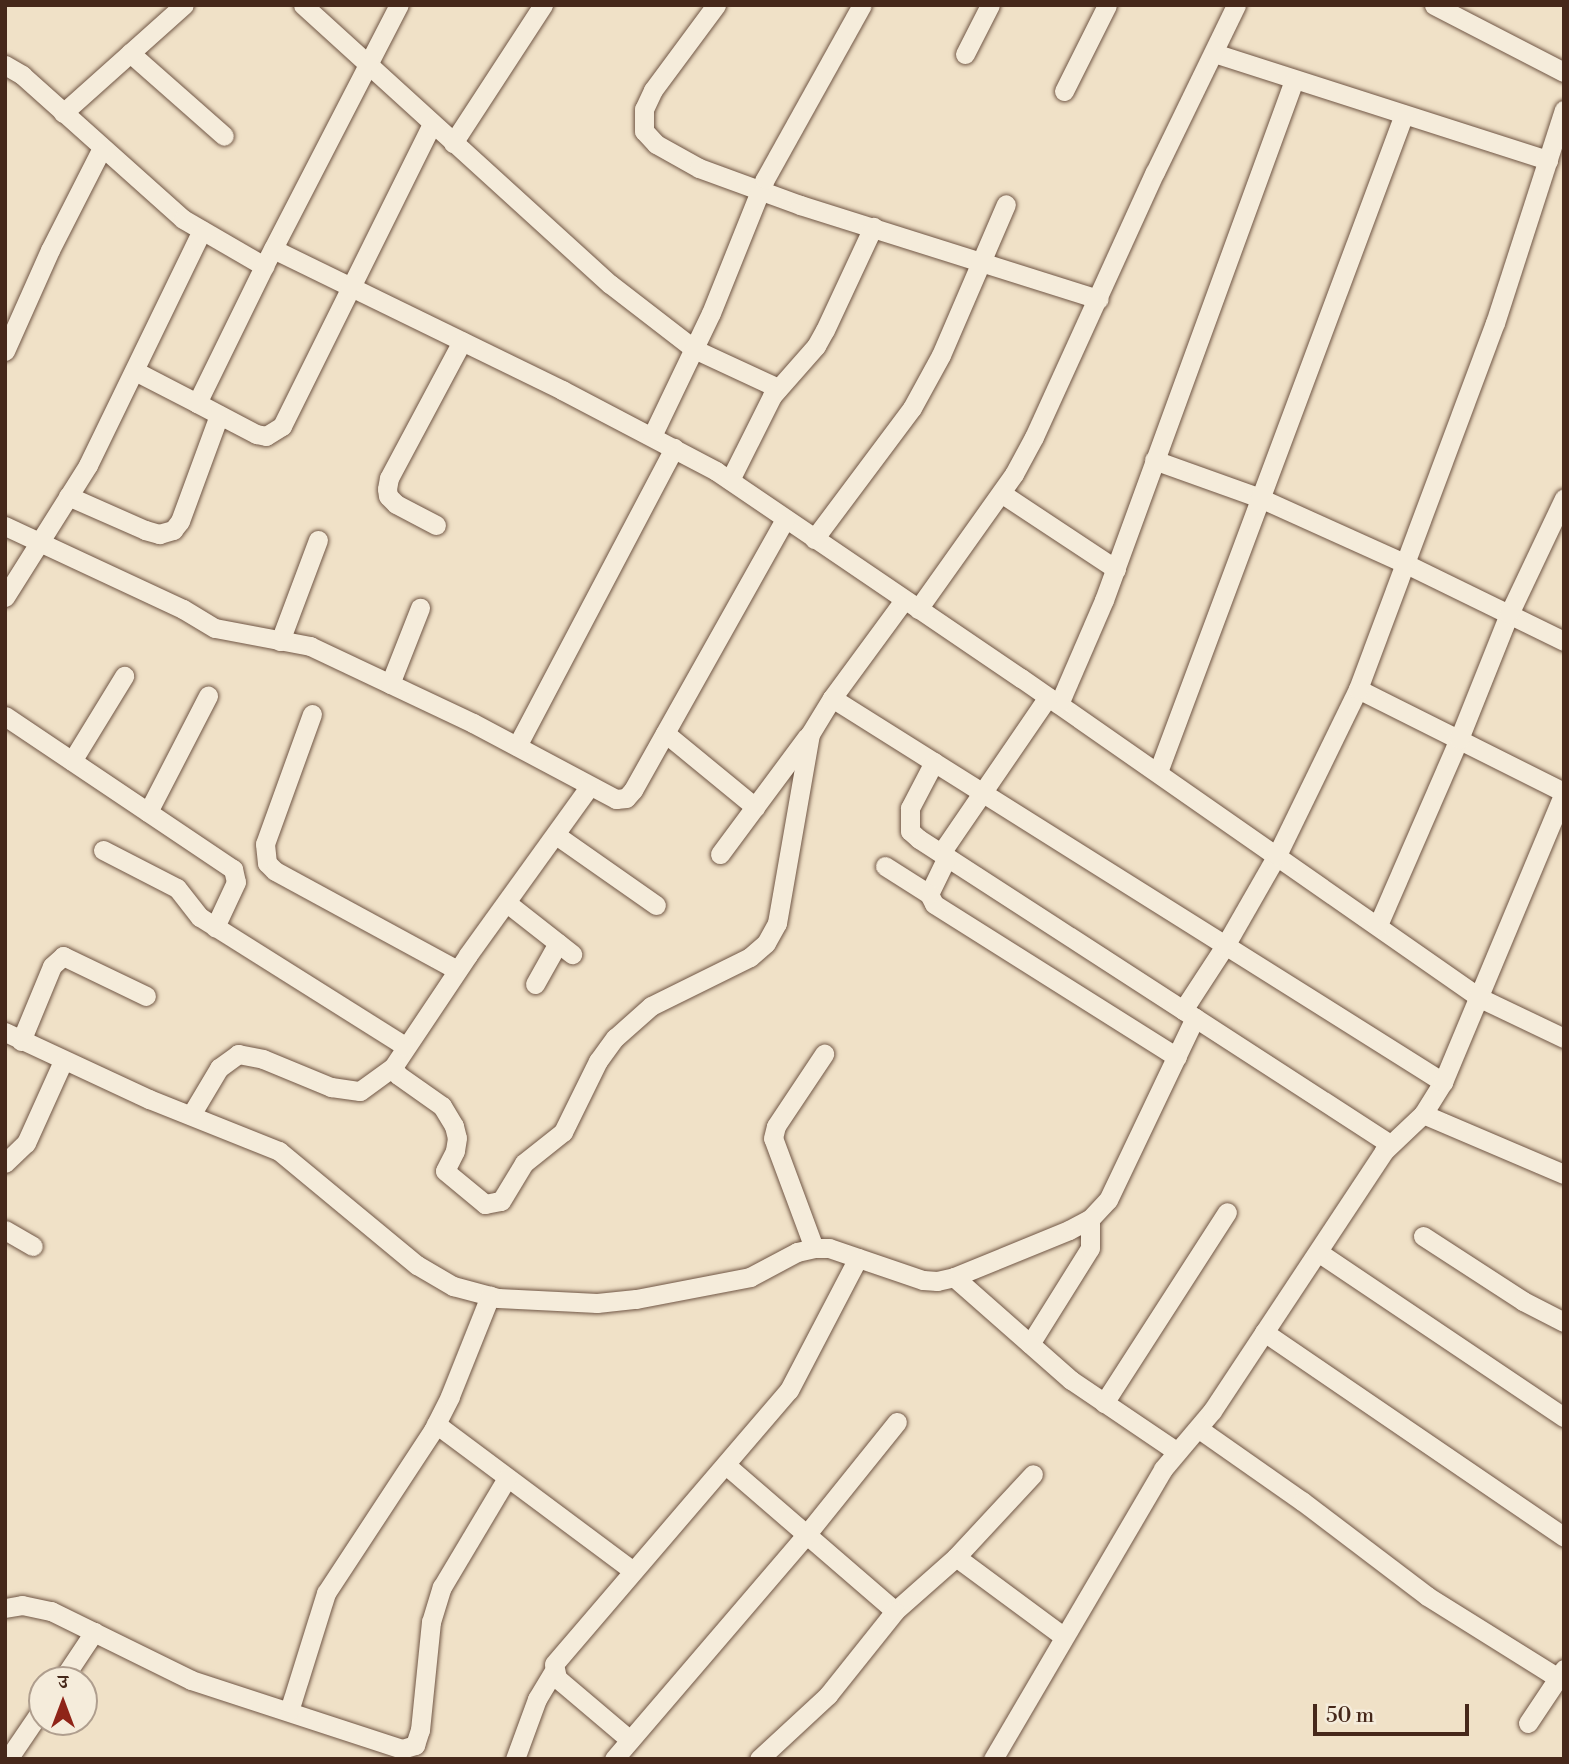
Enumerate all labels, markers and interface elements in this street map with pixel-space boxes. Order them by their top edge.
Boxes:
north arrow [28,1666,98,1736]
text: उ [58,1670,68,1694]
scale bar [1317,1690,1473,1734]
text: 50 m [1326,1703,1374,1729]

